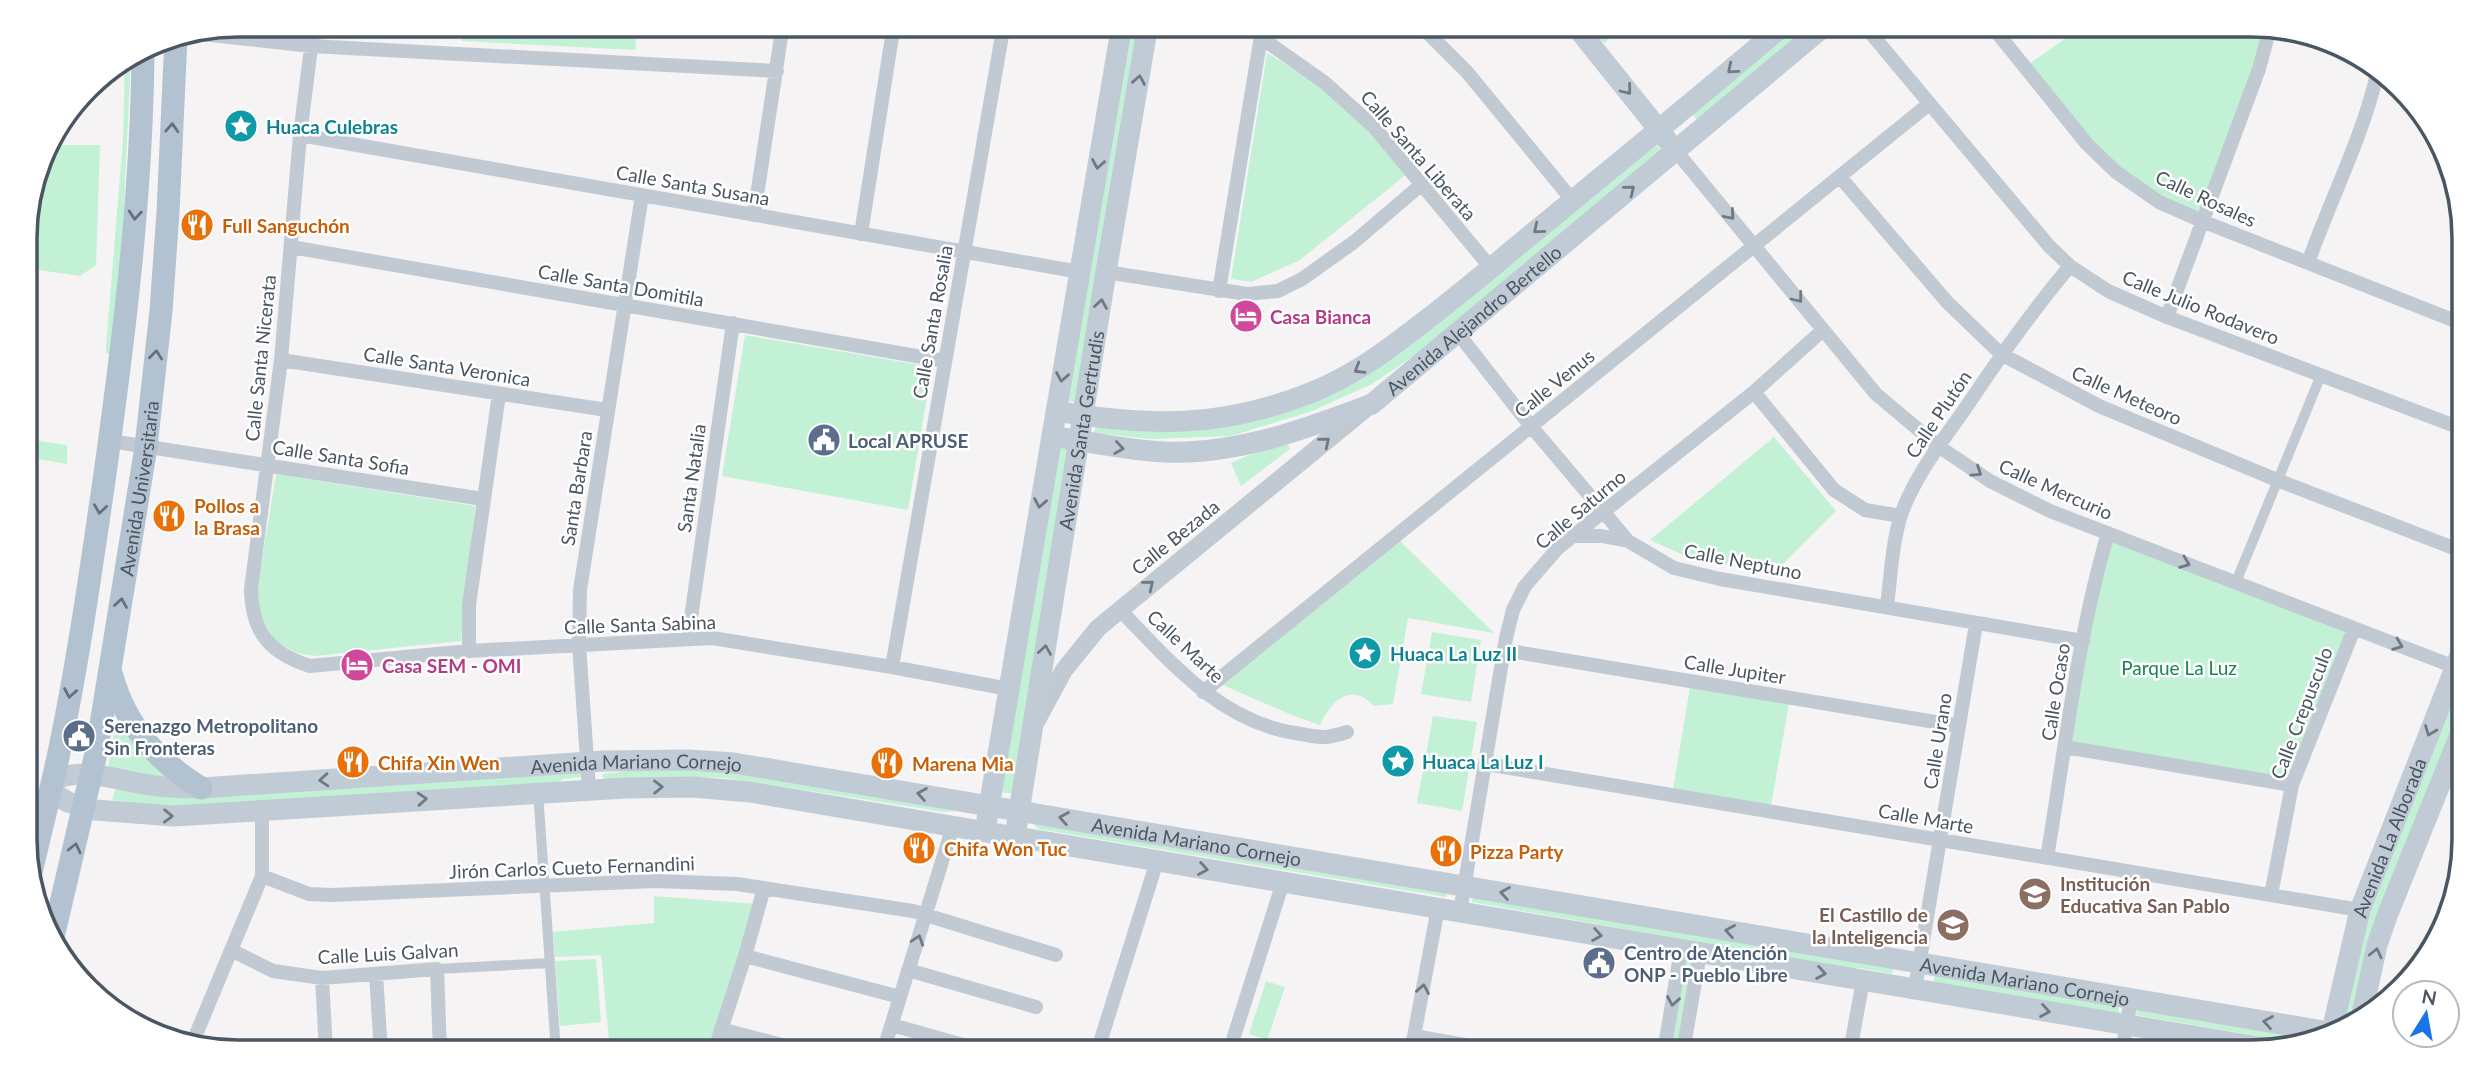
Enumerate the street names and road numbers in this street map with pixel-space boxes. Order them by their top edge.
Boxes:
street label: Calle Santa Liberata [1356,85,1482,225]
street label: Calle Santa Susana [614,160,772,210]
street label: Calle Rosales [2152,165,2260,231]
street label: Avenida Alejandro Bertello [1381,240,1566,399]
street label: Calle Santa Rosalia [907,243,957,401]
street label: Calle Santa Domitila [536,259,706,311]
street label: Calle Julio Rodavero [2119,265,2283,349]
street label: Calle Santa Nicerata [240,274,280,442]
street label: Avenida Santa Gertrudis [1053,329,1108,531]
street label: Calle Santa Veronica [362,341,532,391]
street label: Calle Venus [1509,344,1599,422]
street label: Calle Meteoro [2068,360,2186,430]
street label: Calle Plutón [1900,366,1976,462]
street label: Avenida Universitaria [114,399,163,578]
street label: Santa Natalia [672,422,710,534]
street label: Santa Barbara [556,429,596,547]
street label: Calle Santa Sofia [271,435,411,479]
street label: Calle Mercurio [1996,454,2116,524]
street label: Calle Saturno [1530,464,1630,554]
street label: Calle Bezada [1126,495,1224,579]
street label: Calle Neptuno [1682,538,1804,584]
street label: Calle Marte [1143,605,1229,687]
street label: Calle Santa Sabina [564,610,716,638]
street label: Calle Ocaso [2036,642,2074,742]
street label: Calle Crepusculo [2265,644,2337,782]
street label: Calle Jupiter [1682,650,1788,688]
street label: Calle Urano [1918,691,1956,791]
street label: Avenida Mariano Cornejo [530,748,744,777]
street label: Avenida La Alborada [2347,754,2430,920]
street label: Calle Marte [1876,798,1976,838]
street label: Avenida Mariano Cornejo [1090,812,1303,870]
street label: Jirón Carlos Cueto Fernandini [449,851,695,883]
street label: Calle Luis Galvan [317,938,459,968]
street label: Avenida Mariano Cornejo [1918,952,2131,1010]

